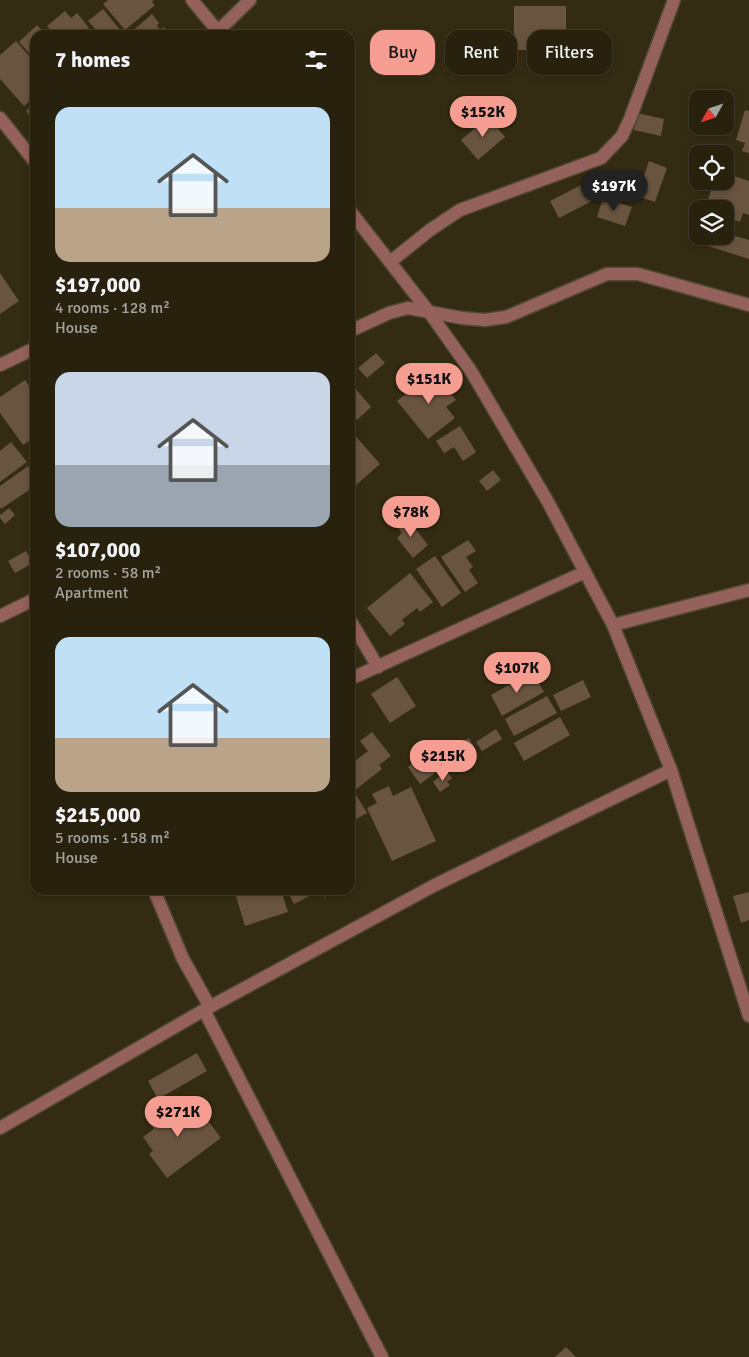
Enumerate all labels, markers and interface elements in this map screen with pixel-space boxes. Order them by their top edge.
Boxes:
chip: Buy [370,30,435,75]
chip: Rent [445,30,517,75]
chip: Filters [527,30,612,75]
icon: filters [302,46,330,74]
text: 7 homes [55,47,130,73]
north arrow [689,90,734,135]
map controls [689,90,734,245]
pin: $152K [448,96,518,138]
text: $152K [461,102,505,122]
icon: home [148,140,238,230]
button: locate [689,145,734,190]
pin: $197K [579,170,649,212]
text: $197K [592,176,636,196]
button: layers [689,200,734,245]
text: $197,000 [55,272,141,298]
text: 4 rooms · 128 m² [55,298,170,318]
text: House [55,318,98,338]
pin: $151K [394,362,464,405]
text: $151K [407,369,451,389]
icon: home [148,405,238,495]
pin: $78K [381,496,441,538]
text: $78K [393,502,429,522]
text: $107,000 [55,537,141,563]
text: 2 rooms · 58 m² [55,563,161,583]
text: Apartment [55,583,128,603]
pin: $107K [482,652,552,694]
text: $107K [495,658,539,678]
icon: home [148,670,238,760]
pin: $215K [408,740,478,782]
text: $215K [421,746,465,766]
text: $215,000 [55,802,141,828]
text: 5 rooms · 158 m² [55,828,170,848]
text: House [55,848,98,868]
pin: $271K [143,1096,213,1138]
text: $271K [156,1102,200,1122]

